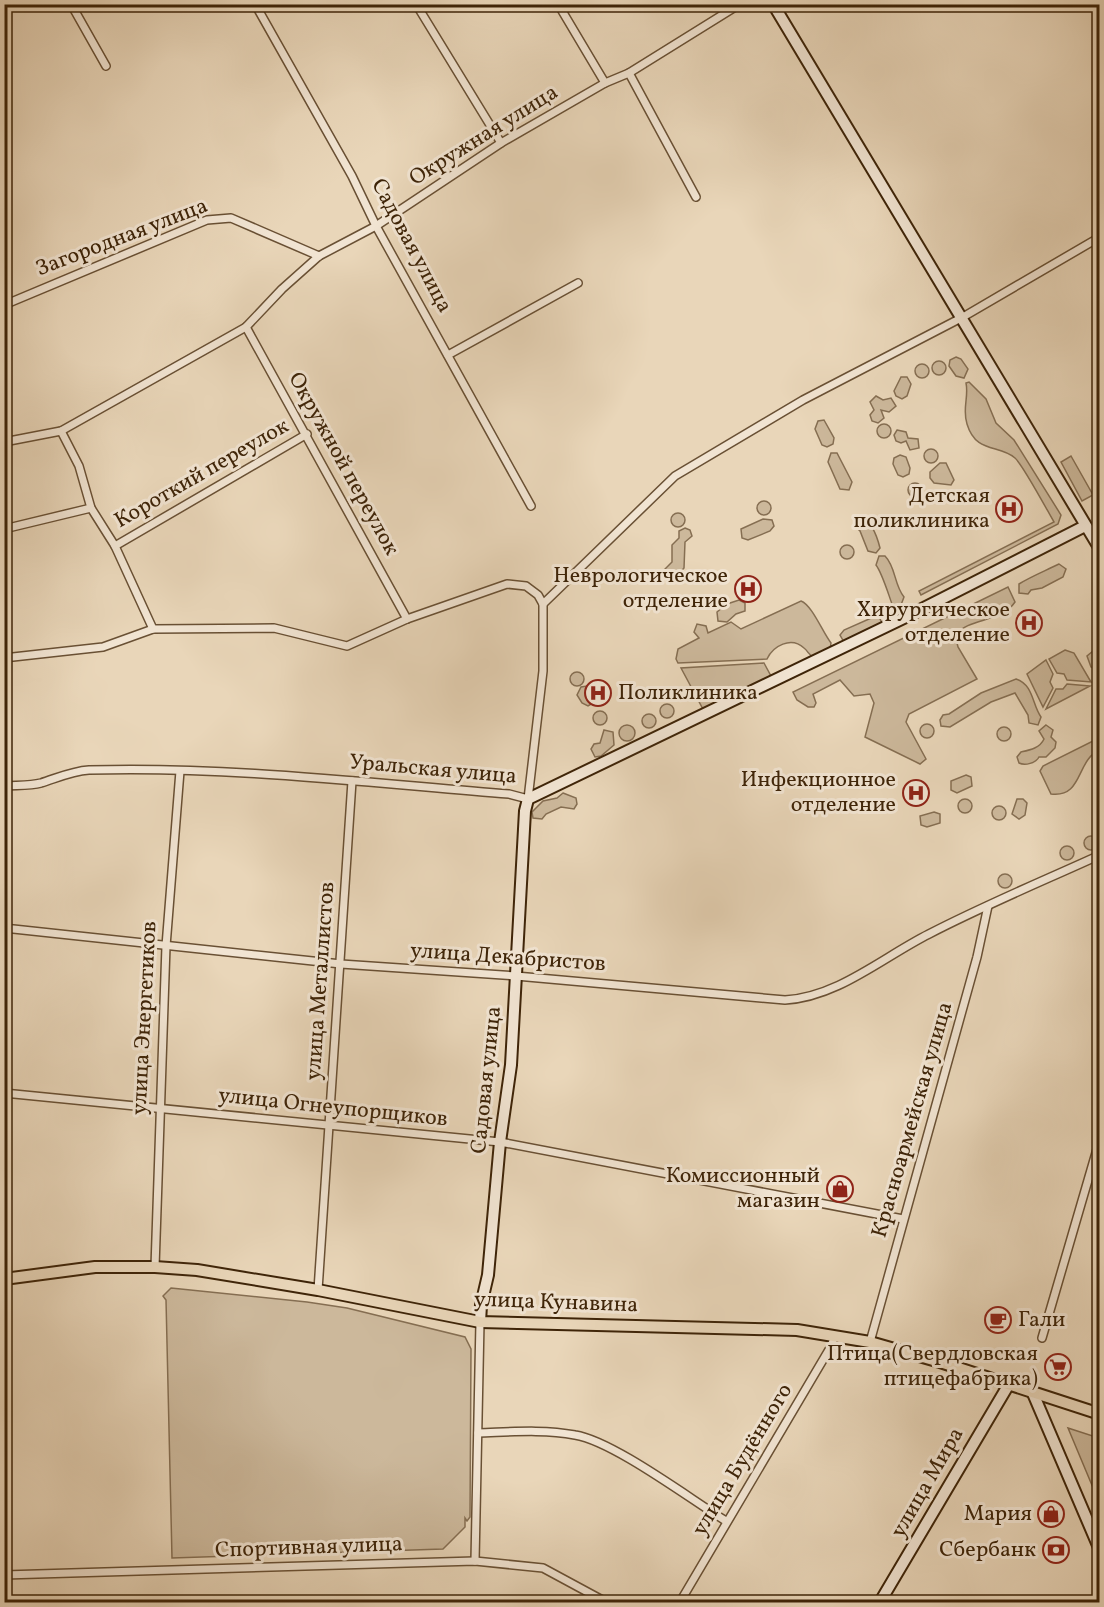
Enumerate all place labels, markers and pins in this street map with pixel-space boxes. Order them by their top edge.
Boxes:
place label: Детская поликлиника [853,481,990,537]
hospital icon: Детская поликлиника [994,494,1024,524]
place label: Неврологическое отделение [553,561,728,617]
hospital icon: Неврологическое отделение [733,574,763,604]
place label: Хирургическое отделение [856,595,1010,651]
hospital icon: Хирургическое отделение [1014,608,1044,638]
hospital icon: Поликлиника [583,678,613,708]
place label: Поликлиника [618,678,758,709]
place label: Инфекционное отделение [741,765,896,821]
hospital icon: Инфекционное отделение [901,778,931,808]
place label: Комиссионный магазин [666,1161,820,1217]
shop icon: Комиссионный магазин [825,1174,855,1204]
cafe icon: Гали [983,1305,1013,1335]
place label: Гали [1018,1305,1065,1336]
place label: Птица(Свердловская птицефабрика) [827,1339,1038,1395]
supermarket icon: Птица(Свердловская птицефабрика) [1043,1352,1073,1382]
place label: Мария [964,1499,1032,1530]
shop icon: Мария [1036,1499,1066,1529]
place label: Сбербанк [939,1535,1036,1566]
bank icon: Сбербанк [1041,1535,1071,1565]

